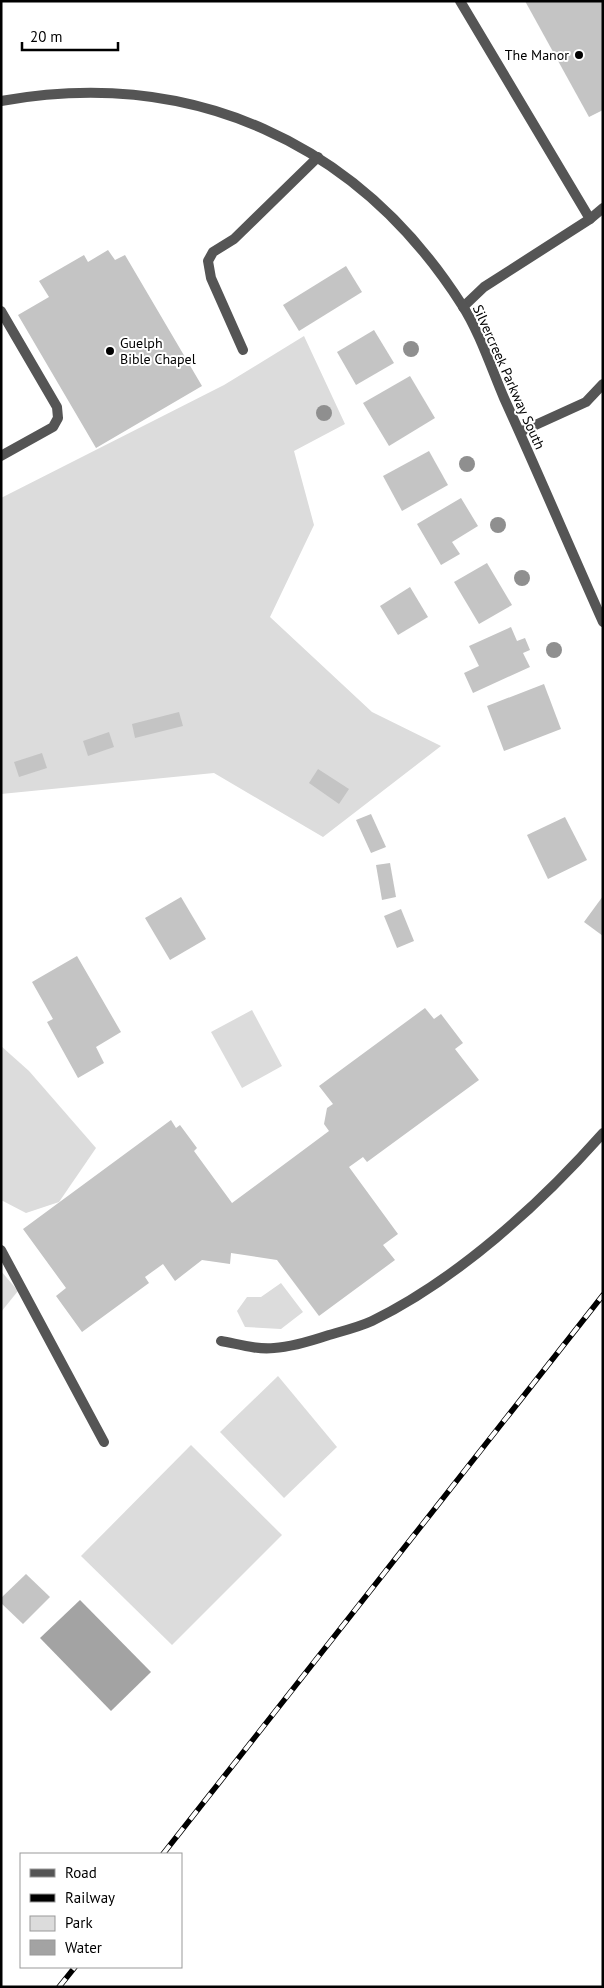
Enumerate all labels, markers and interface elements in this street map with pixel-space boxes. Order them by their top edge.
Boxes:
scale bar [22,20,119,52]
text: 20 m [30,27,63,46]
place label: The Manor [505,46,569,64]
marker: The Manor [573,49,585,61]
street label: Silvercreek Parkway South [469,302,549,452]
place label: Guelph Bible Chapel [120,334,196,368]
marker: Guelph Bible Chapel [104,345,116,357]
legend [20,1853,182,1968]
text: Road [65,1863,97,1882]
text: Railway [65,1888,115,1907]
text: Park [65,1913,93,1932]
text: Water [65,1938,102,1957]

